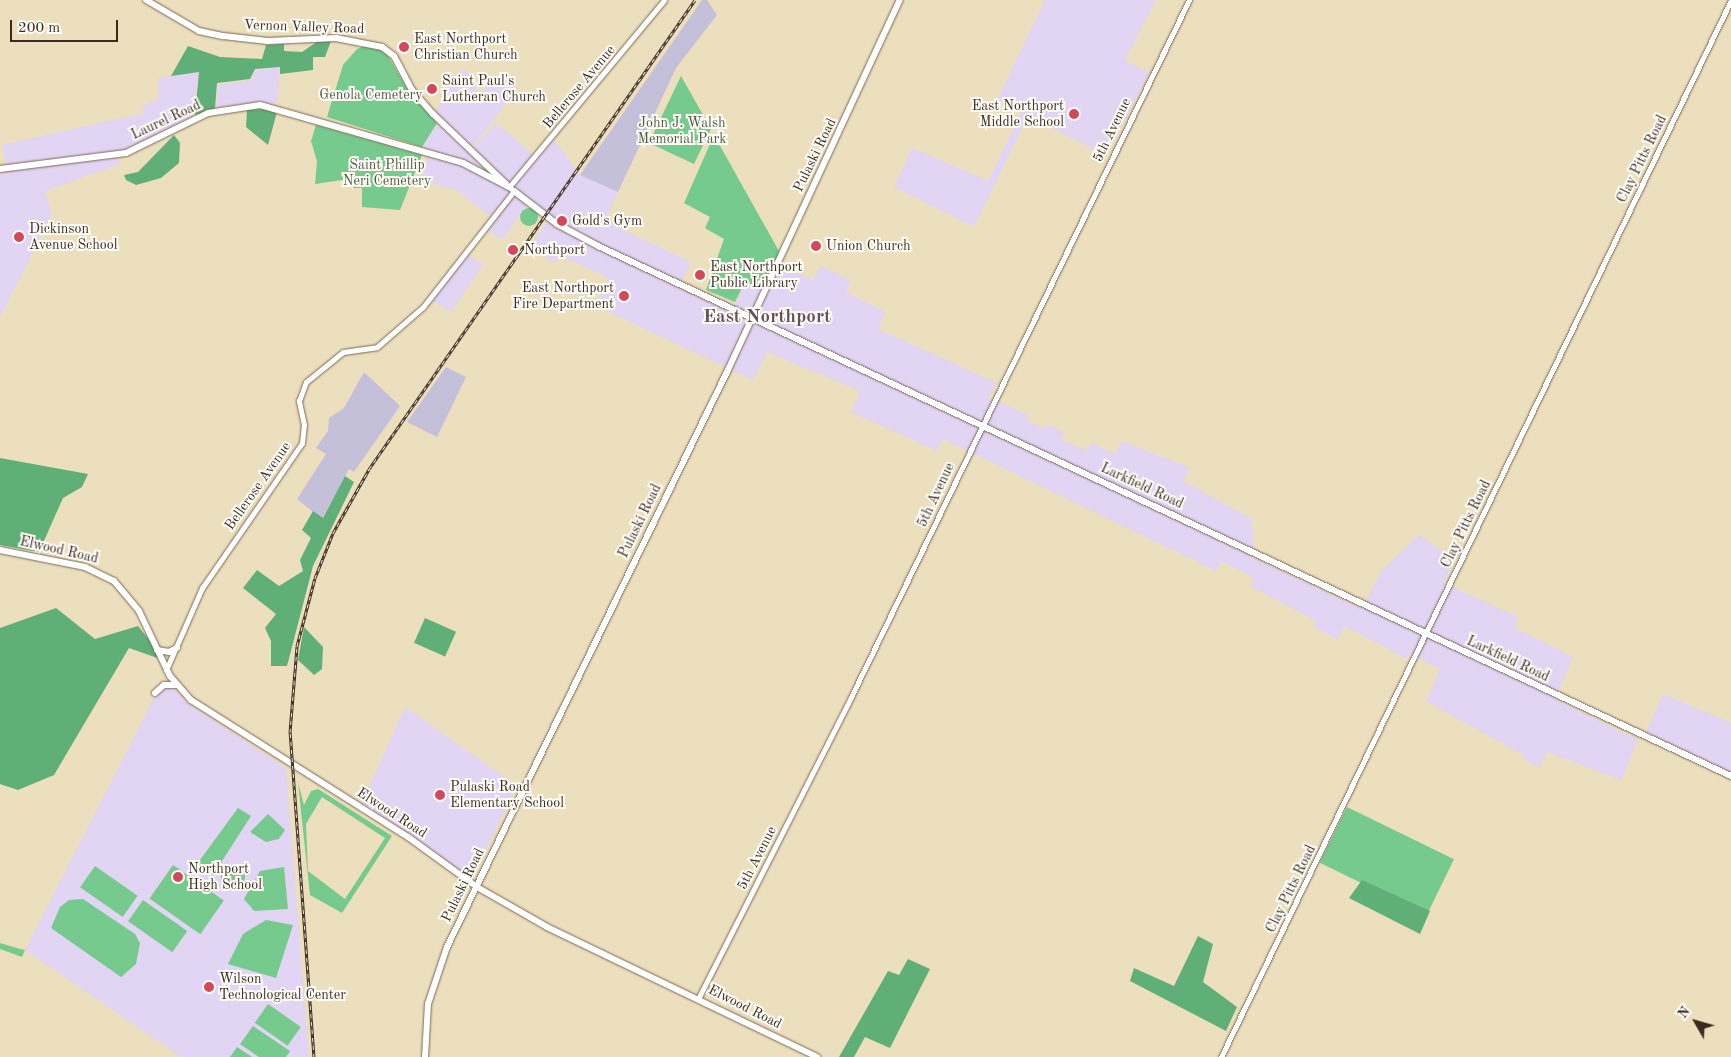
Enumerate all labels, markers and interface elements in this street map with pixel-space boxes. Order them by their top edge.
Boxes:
scale bar [12,10,120,42]
street label: Vernon Valley Road [243,16,365,38]
text: 200 m [18,21,60,36]
place label: East Northport Christian Church [414,31,518,64]
marker: East Northport Christian Church [398,41,410,53]
street label: Bellerose Avenue [539,42,619,132]
place label: Saint Paul's Lutheran Church [442,73,546,105]
marker: Saint Paul's Lutheran Church [426,83,438,95]
park label: Genola Cemetery [319,87,423,103]
street label: 5th Avenue [1089,95,1135,165]
street label: Laurel Road [129,97,203,143]
place label: East Northport Middle School [972,98,1064,130]
marker: East Northport Middle School [1068,108,1080,120]
street label: Clay Pitts Road [1614,112,1670,206]
park label: John J. Walsh Memorial Park [637,115,727,148]
street label: Pulaski Road [790,115,840,195]
park label: Saint Phillip Neri Cemetery [343,157,431,190]
place label: Gold's Gym [572,213,642,229]
marker: Gold's Gym [556,215,568,227]
place label: Dickinson Avenue School [29,221,117,253]
marker: Dickinson Avenue School [13,231,25,243]
place label: Union Church [826,238,911,254]
marker: Union Church [810,240,822,252]
place label: Northport [524,242,585,258]
marker: Northport [506,243,520,257]
place label: East Northport Public Library [710,259,802,292]
marker: East Northport Public Library [694,269,706,281]
place label: East Northport Fire Department [512,280,614,312]
marker: East Northport Fire Department [618,290,630,302]
district label: East Northport [703,307,831,329]
street label: Bellerose Avenue [221,439,295,533]
street label: 5th Avenue [914,460,958,530]
street label: Larkfield Road [1098,460,1186,512]
street label: Clay Pitts Road [1438,477,1494,571]
street label: Pulaski Road [615,481,665,561]
street label: Elwood Road [18,533,100,567]
street label: Larkfield Road [1464,633,1552,685]
place label: Pulaski Road Elementary School [450,779,564,812]
street label: Elwood Road [354,784,430,842]
marker: Pulaski Road Elementary School [434,789,446,801]
street label: 5th Avenue [734,823,780,893]
street label: Clay Pitts Road [1263,842,1319,936]
street label: Pulaski Road [438,845,488,925]
place label: Northport High School [188,861,262,894]
marker: Northport High School [172,871,184,883]
place label: Wilson Technological Center [219,971,346,1004]
marker: Wilson Technological Center [203,981,215,993]
street label: Elwood Road [706,981,784,1033]
north arrow [1671,997,1721,1047]
text: N [1675,1004,1693,1021]

